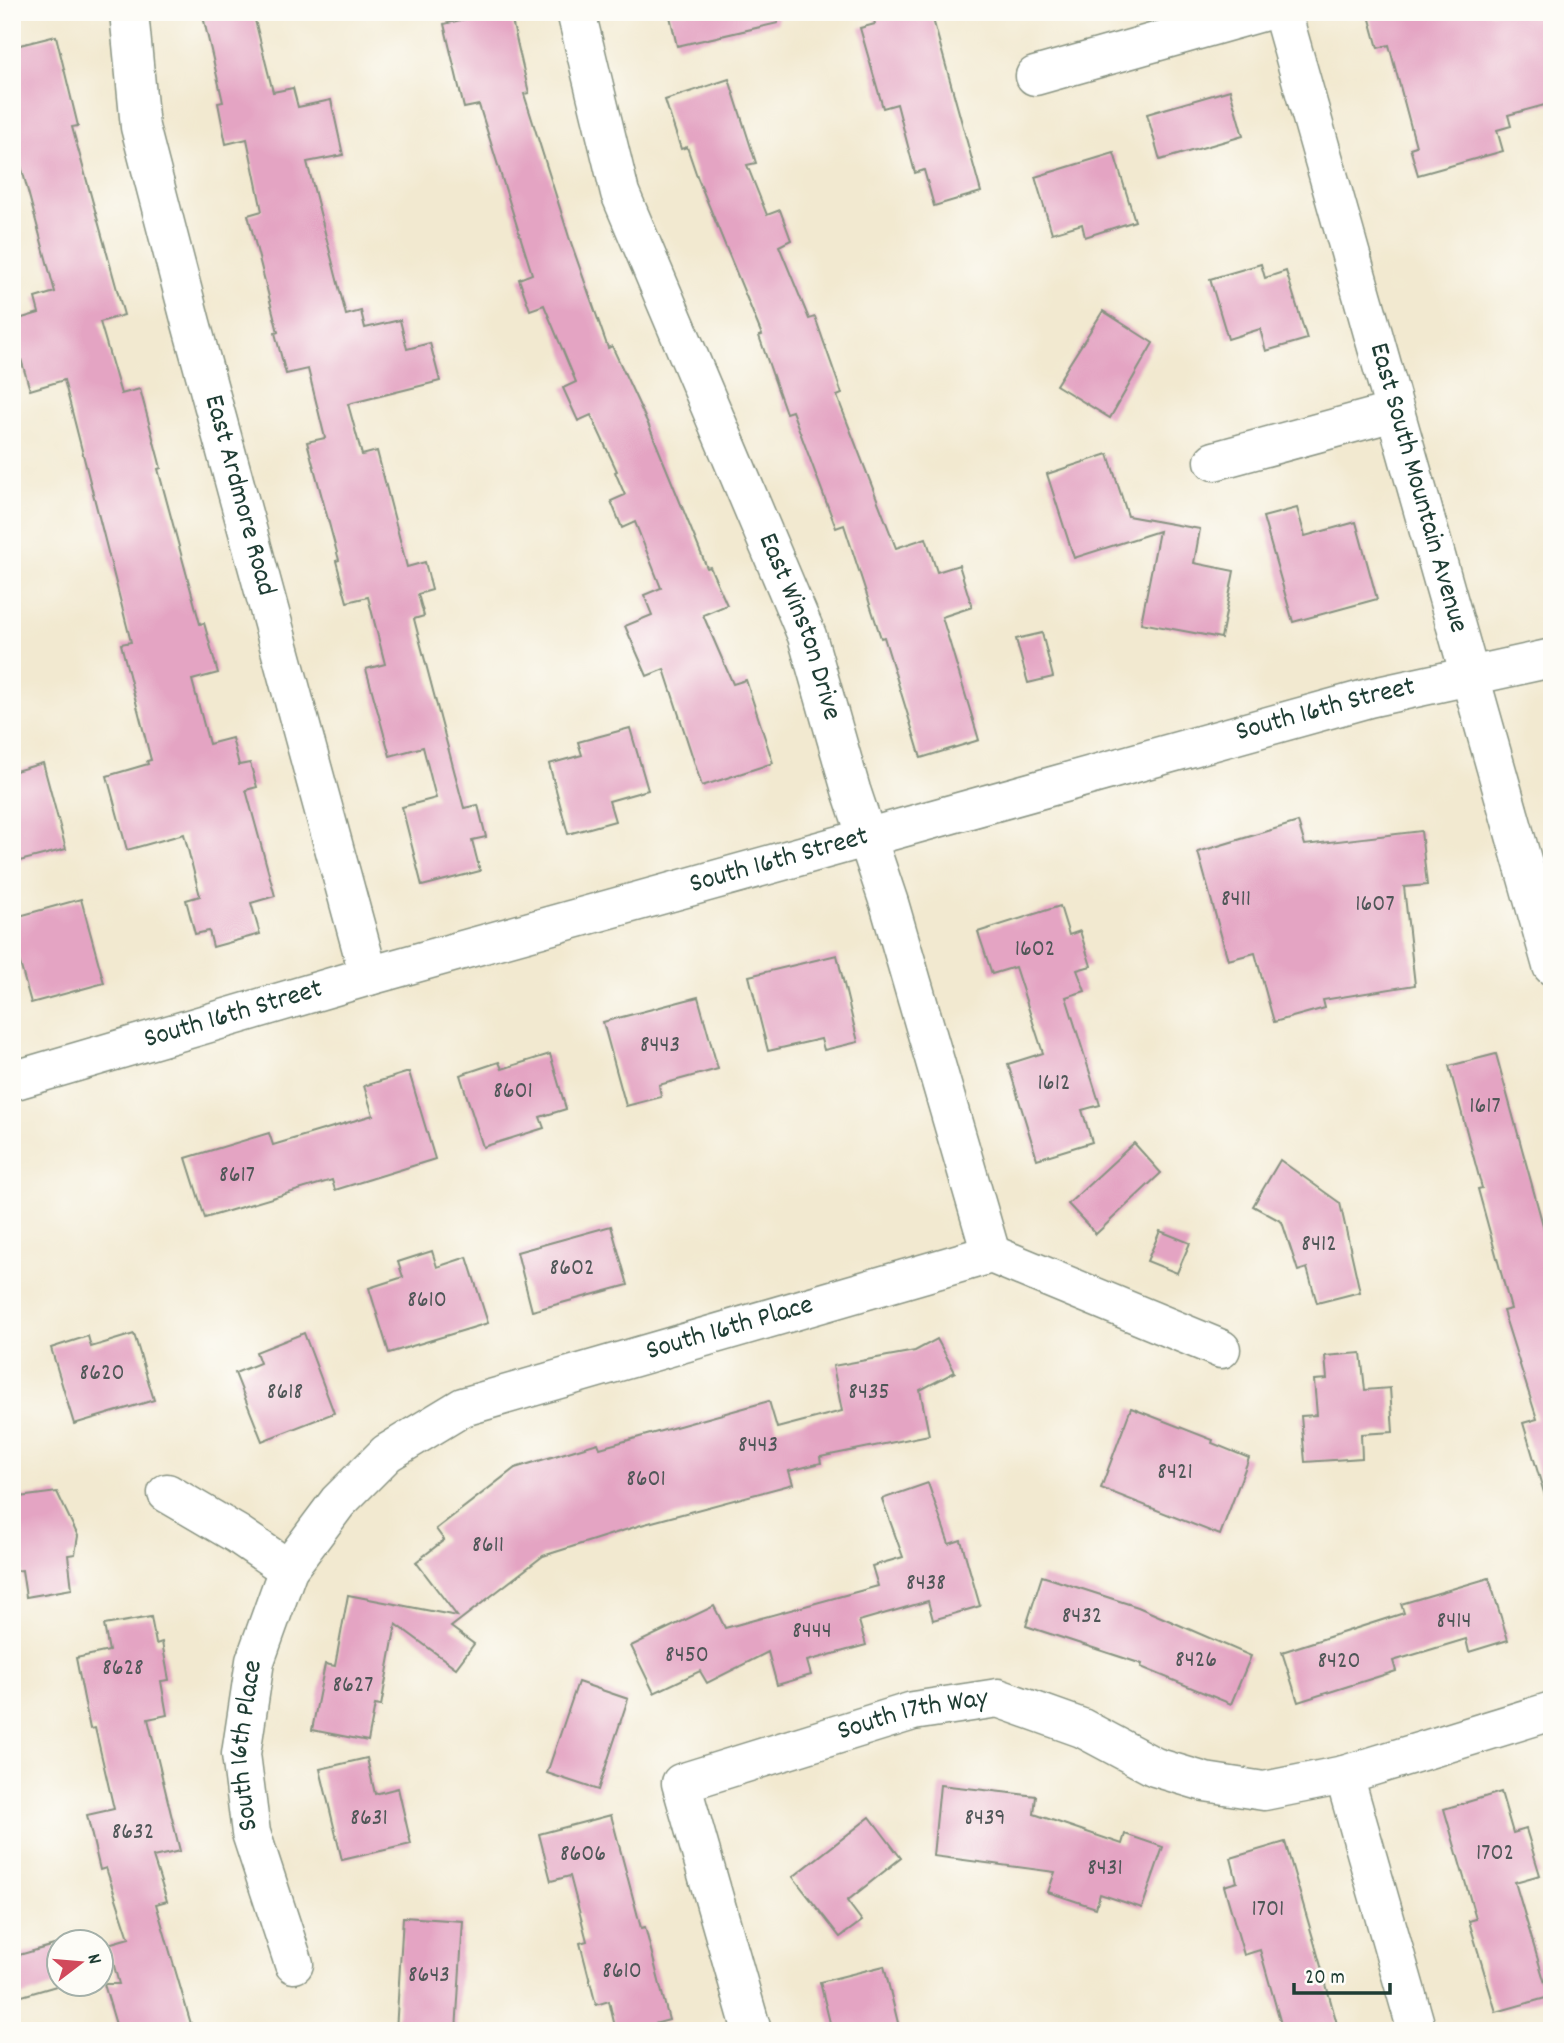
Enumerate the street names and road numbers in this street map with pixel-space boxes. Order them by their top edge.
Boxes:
street label: East South Mountain Avenue [1357,339,1477,638]
street label: East Ardmore Road [192,391,285,601]
street label: East Winston Drive [746,527,850,725]
street label: South 16th Street [1232,668,1419,754]
street label: South 16th Street [685,818,873,906]
street label: South 16th Street [140,971,328,1061]
street label: South 16th Place [642,1286,818,1373]
street label: South 16th Place [220,1658,275,1833]
street label: South 17th Way [833,1680,992,1753]

